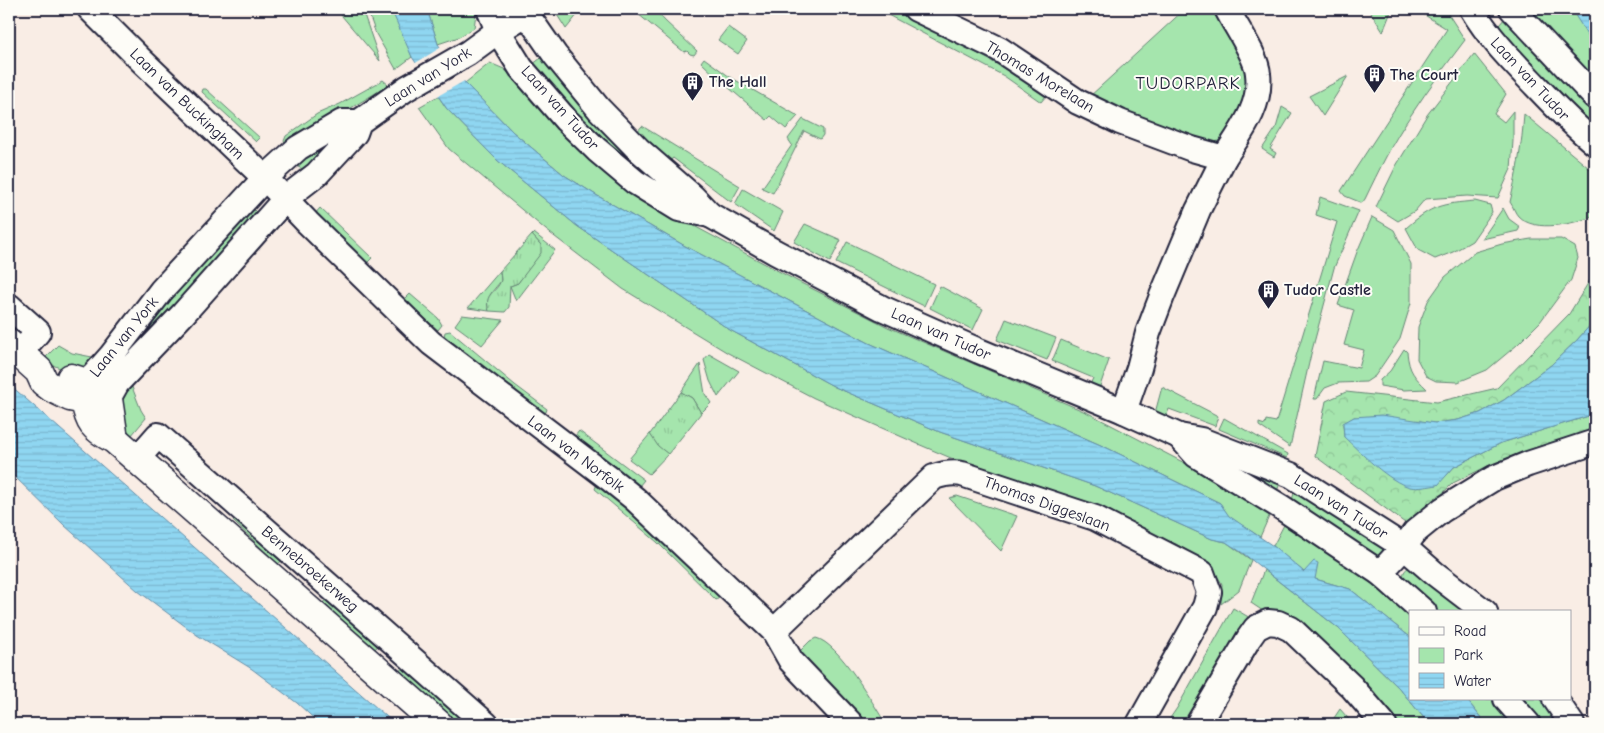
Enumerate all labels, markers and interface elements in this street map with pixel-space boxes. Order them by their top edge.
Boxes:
street label: Laan van Tudor [1487,34,1574,125]
street label: Thomas Morelaan [982,37,1098,117]
street label: Laan van York [382,43,475,111]
street label: Laan van Buckingham [126,45,248,163]
street label: Laan van Tudor [517,62,603,154]
building icon: The Court [1362,63,1386,94]
place label: The Court [1390,66,1459,84]
building icon: The Hall [681,70,705,101]
place label: The Hall [709,73,767,91]
district label: TUDORPARK [1135,73,1241,94]
building icon: Tudor Castle [1256,278,1280,309]
place label: Tudor Castle [1284,281,1371,299]
street label: Laan van York [86,293,162,381]
street label: Laan van Tudor [888,304,994,364]
street label: Laan van Norfolk [524,412,628,496]
street label: Laan van Tudor [1291,471,1392,543]
street label: Thomas Diggeslaan [981,473,1113,535]
street label: Bennebroekerweg [258,522,362,616]
legend [1409,610,1572,700]
text: Road [1454,622,1486,640]
text: Park [1454,646,1483,664]
text: Water [1454,672,1491,690]

